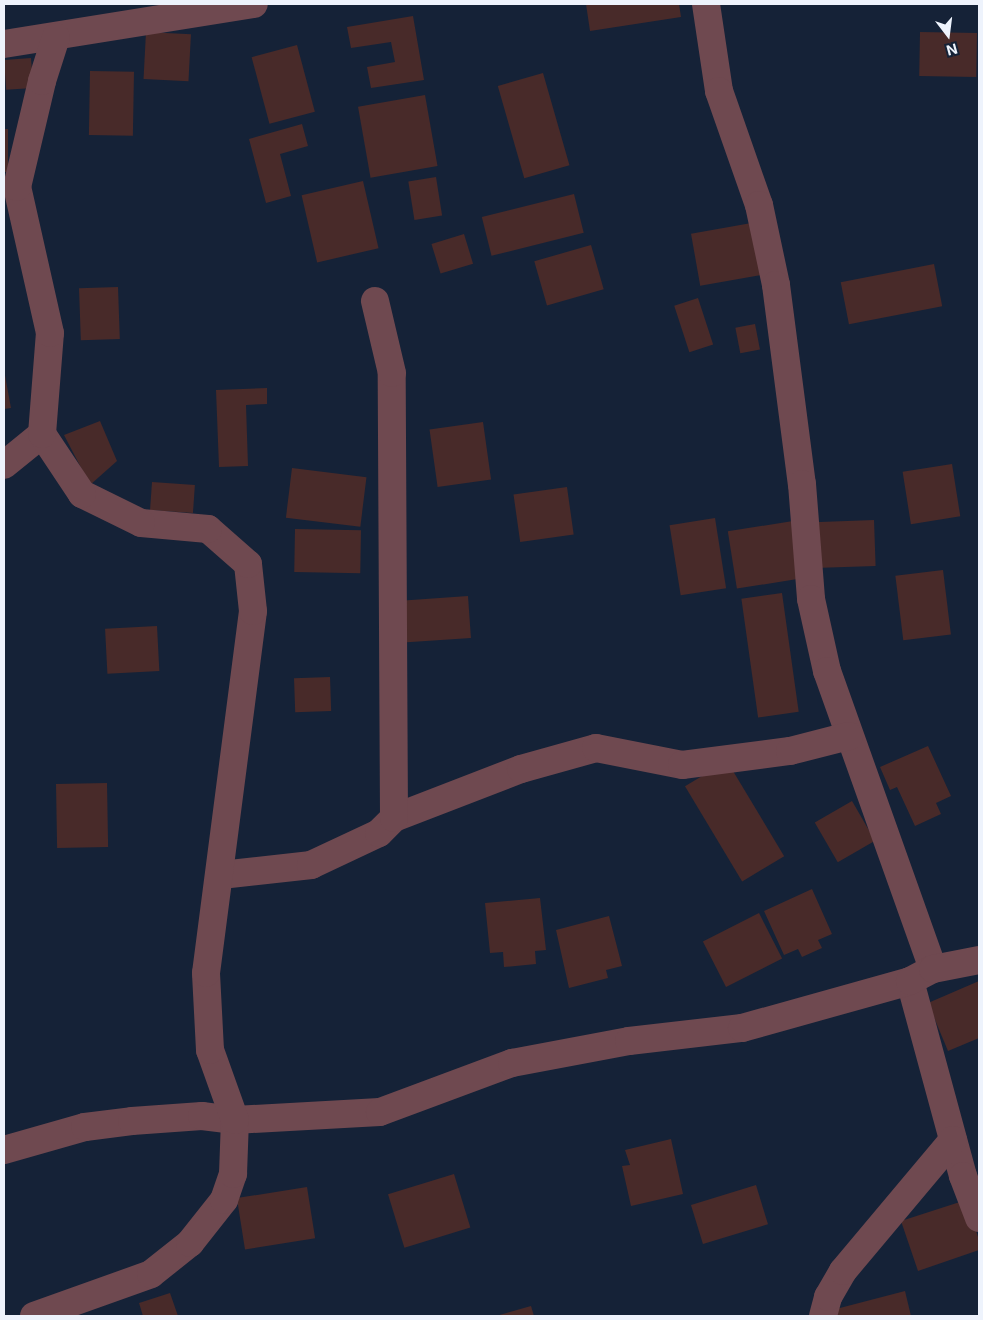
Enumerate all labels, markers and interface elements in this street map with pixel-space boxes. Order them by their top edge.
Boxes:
north arrow [923,10,973,60]
text: N [945,40,959,60]

